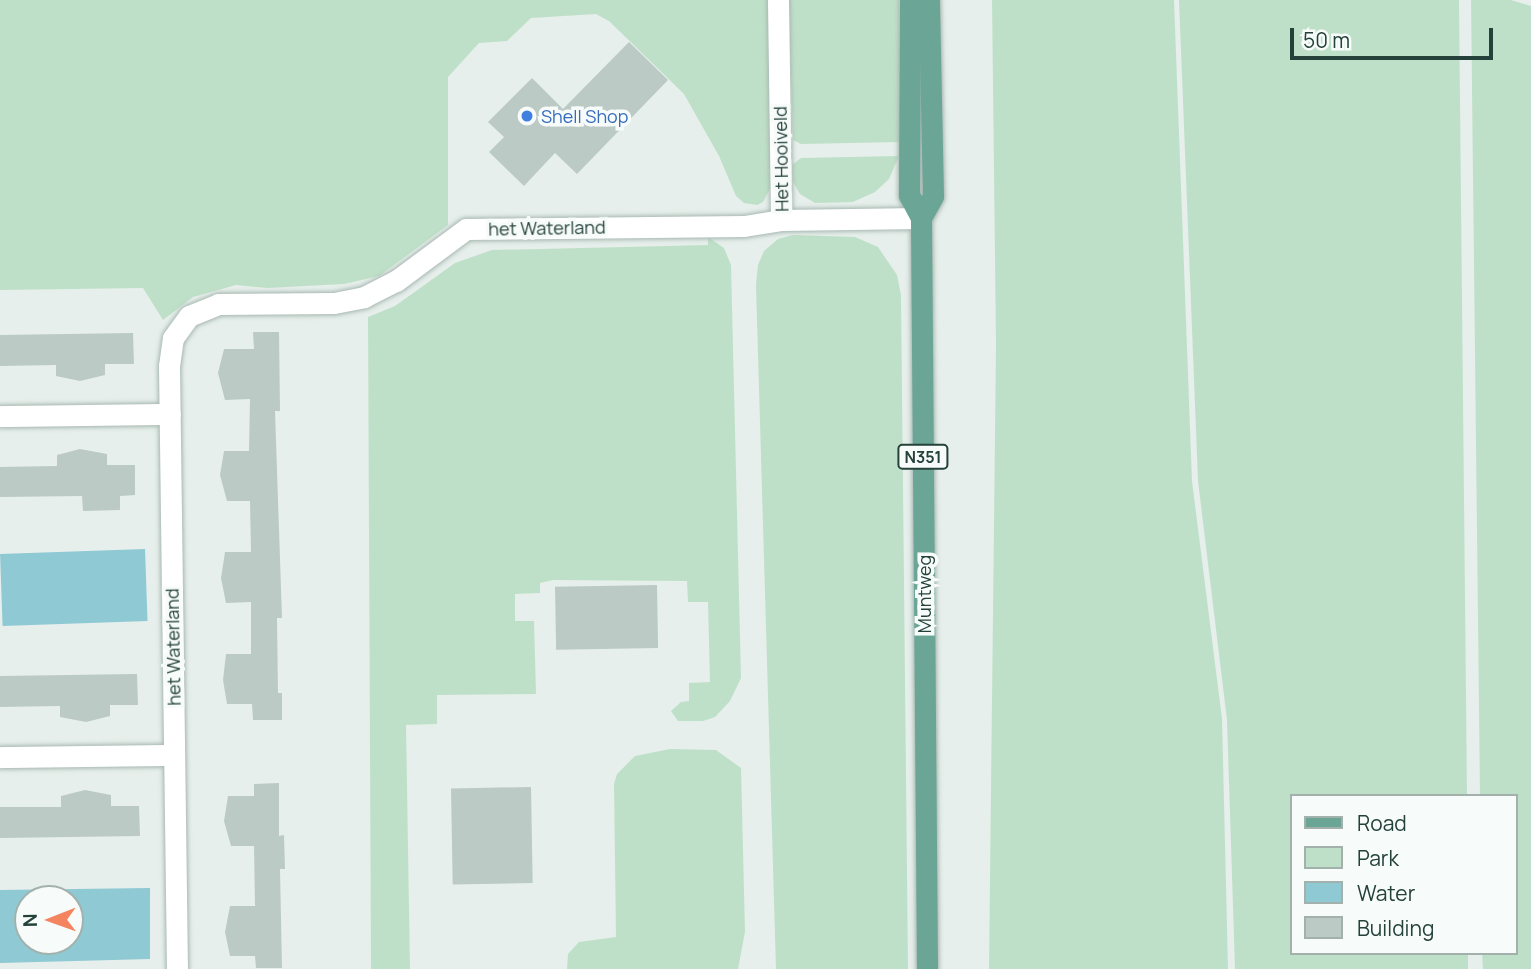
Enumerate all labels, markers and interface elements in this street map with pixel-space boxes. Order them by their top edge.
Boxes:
scale bar [1293,14,1496,58]
text: 50 m [1303,26,1350,54]
place label: Shell Shop [541,105,628,127]
street label: Het Hooiveld [769,106,793,212]
marker: Shell Shop [519,108,535,124]
street label: het Waterland [488,216,606,240]
road number: N351 [897,445,949,470]
street label: Muntweg [913,555,935,633]
street label: het Waterland [161,588,185,706]
legend [1290,794,1517,955]
text: Road [1357,809,1407,837]
text: Park [1357,844,1399,872]
text: Water [1357,879,1415,907]
north arrow [14,885,84,955]
text: N [17,913,43,927]
text: Building [1357,914,1434,942]

